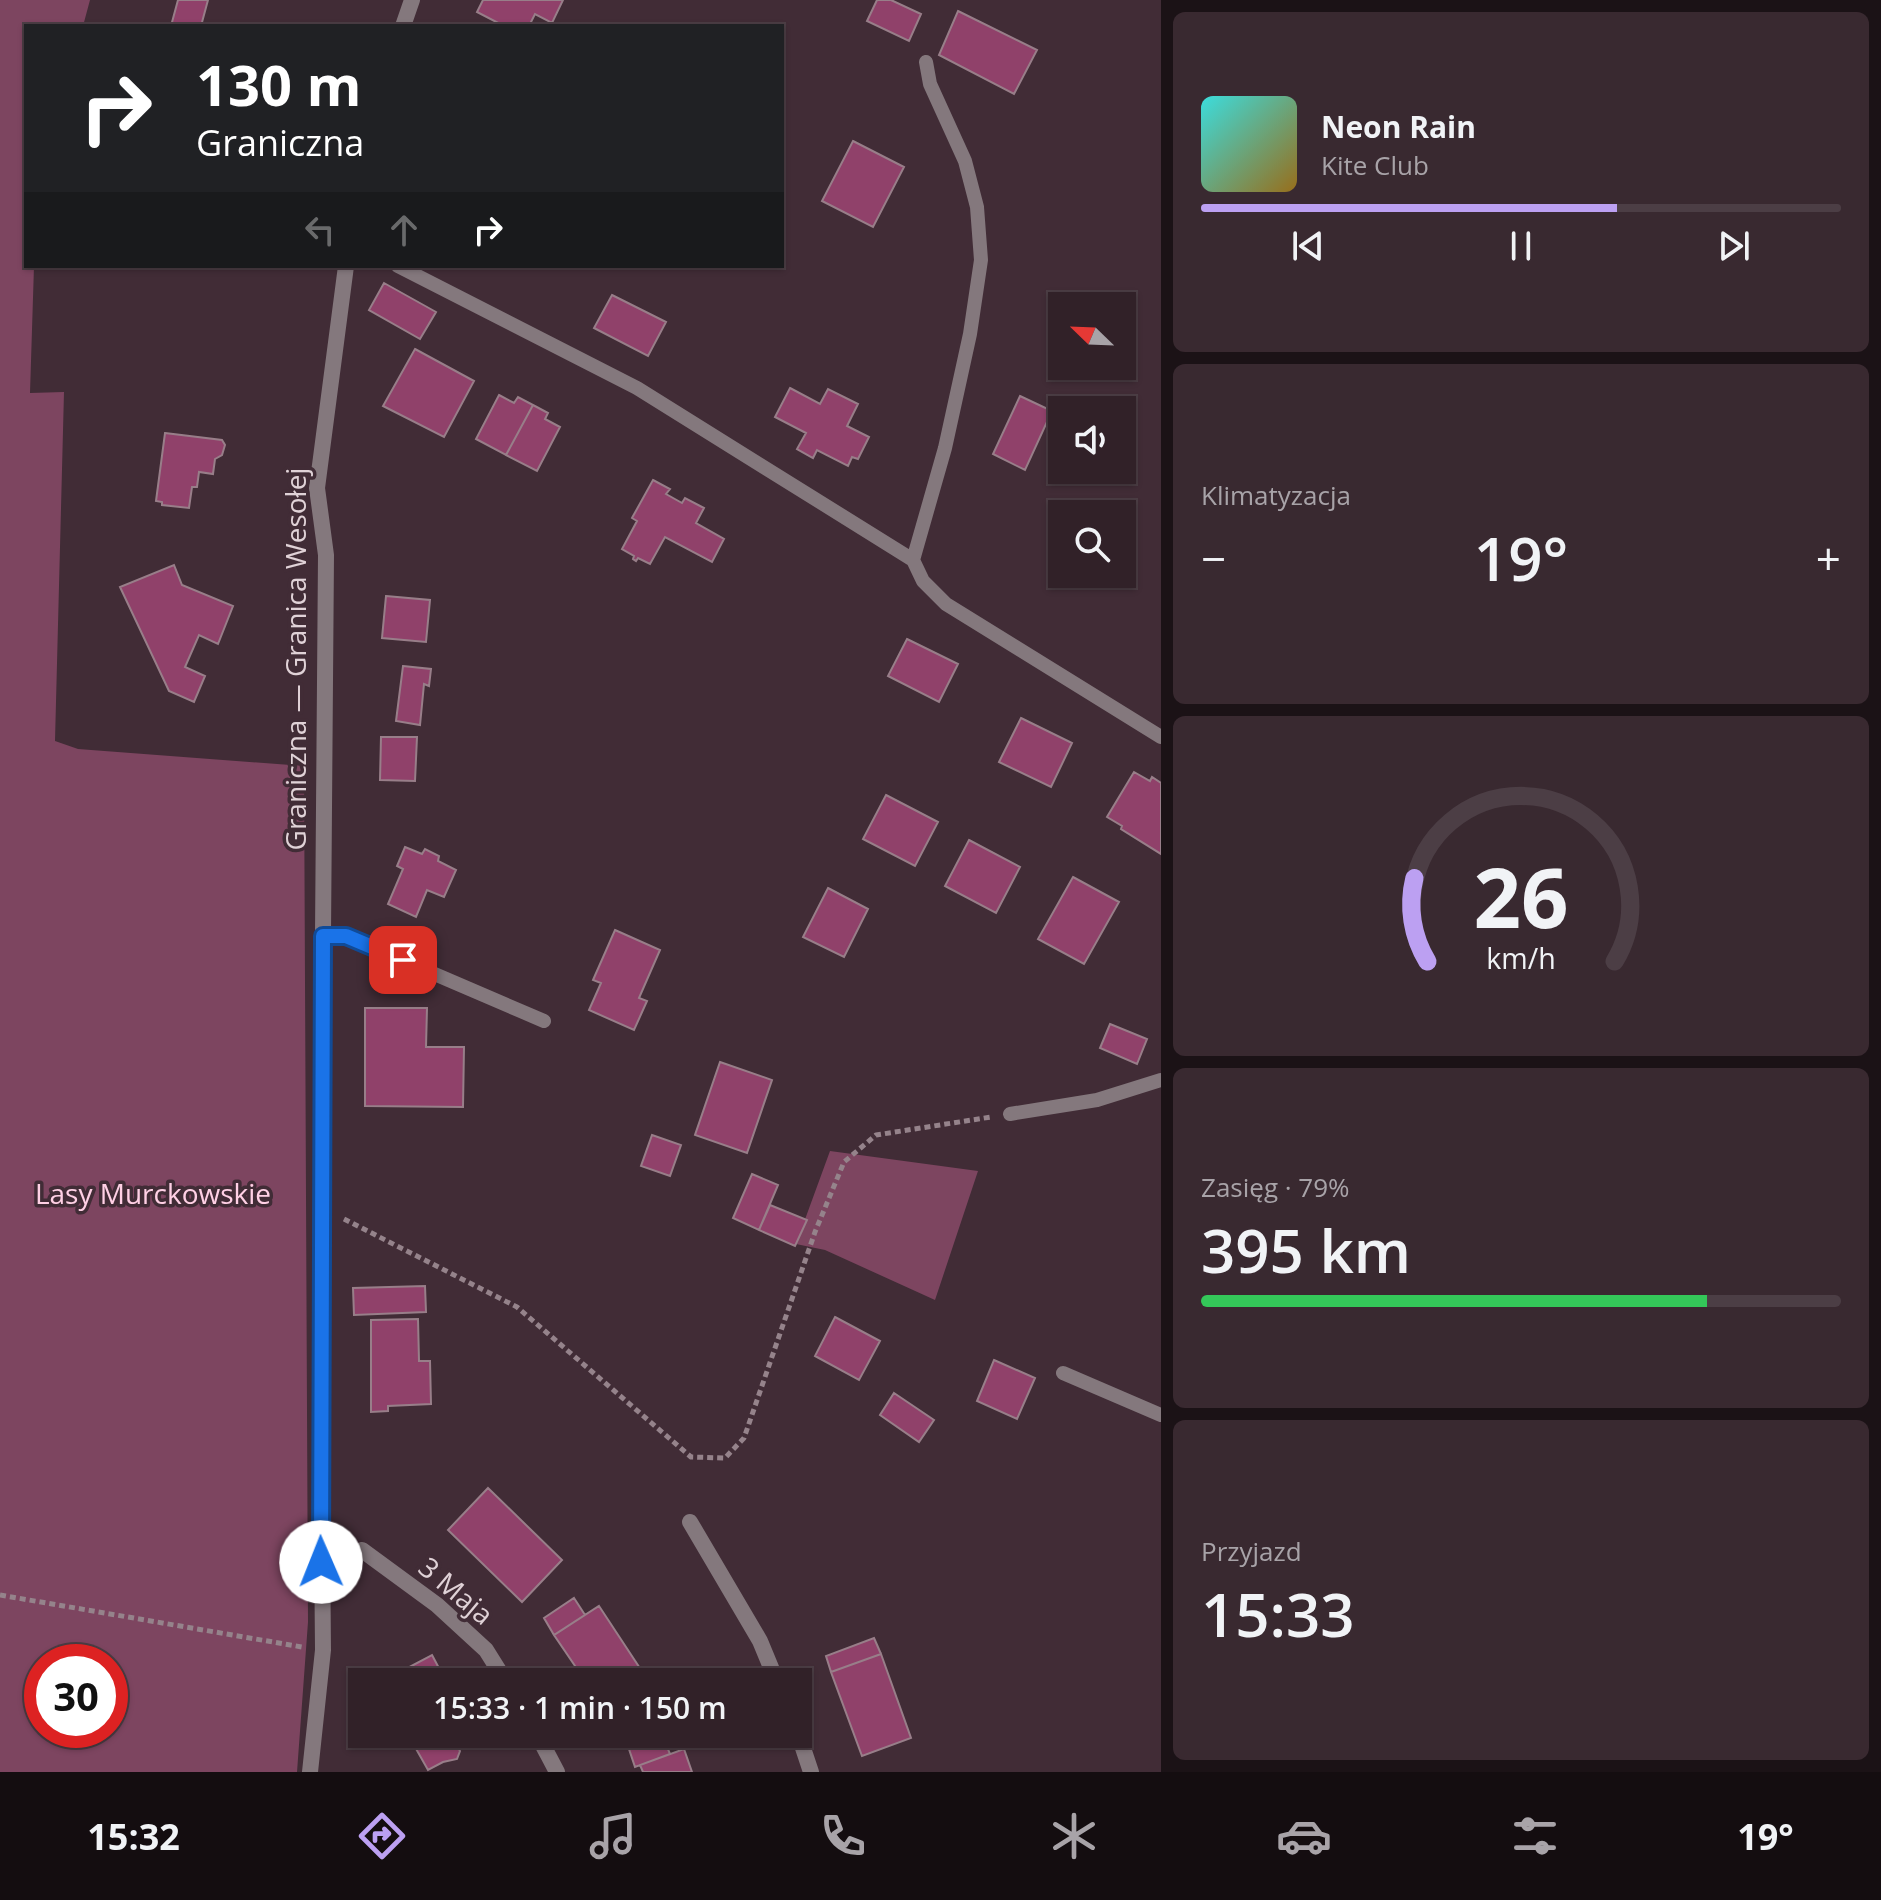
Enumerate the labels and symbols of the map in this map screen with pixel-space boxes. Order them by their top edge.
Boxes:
north arrow [1048,292,1136,380]
street label: Graniczna — Granica Wesołej [276,468,314,850]
pin [369,926,437,994]
park label: Lasy Murckowskie [35,1174,271,1212]
position arrow [279,1520,363,1604]
street label: 3 Maja [411,1548,502,1633]
speed limit sign: 30 [24,1644,128,1748]

